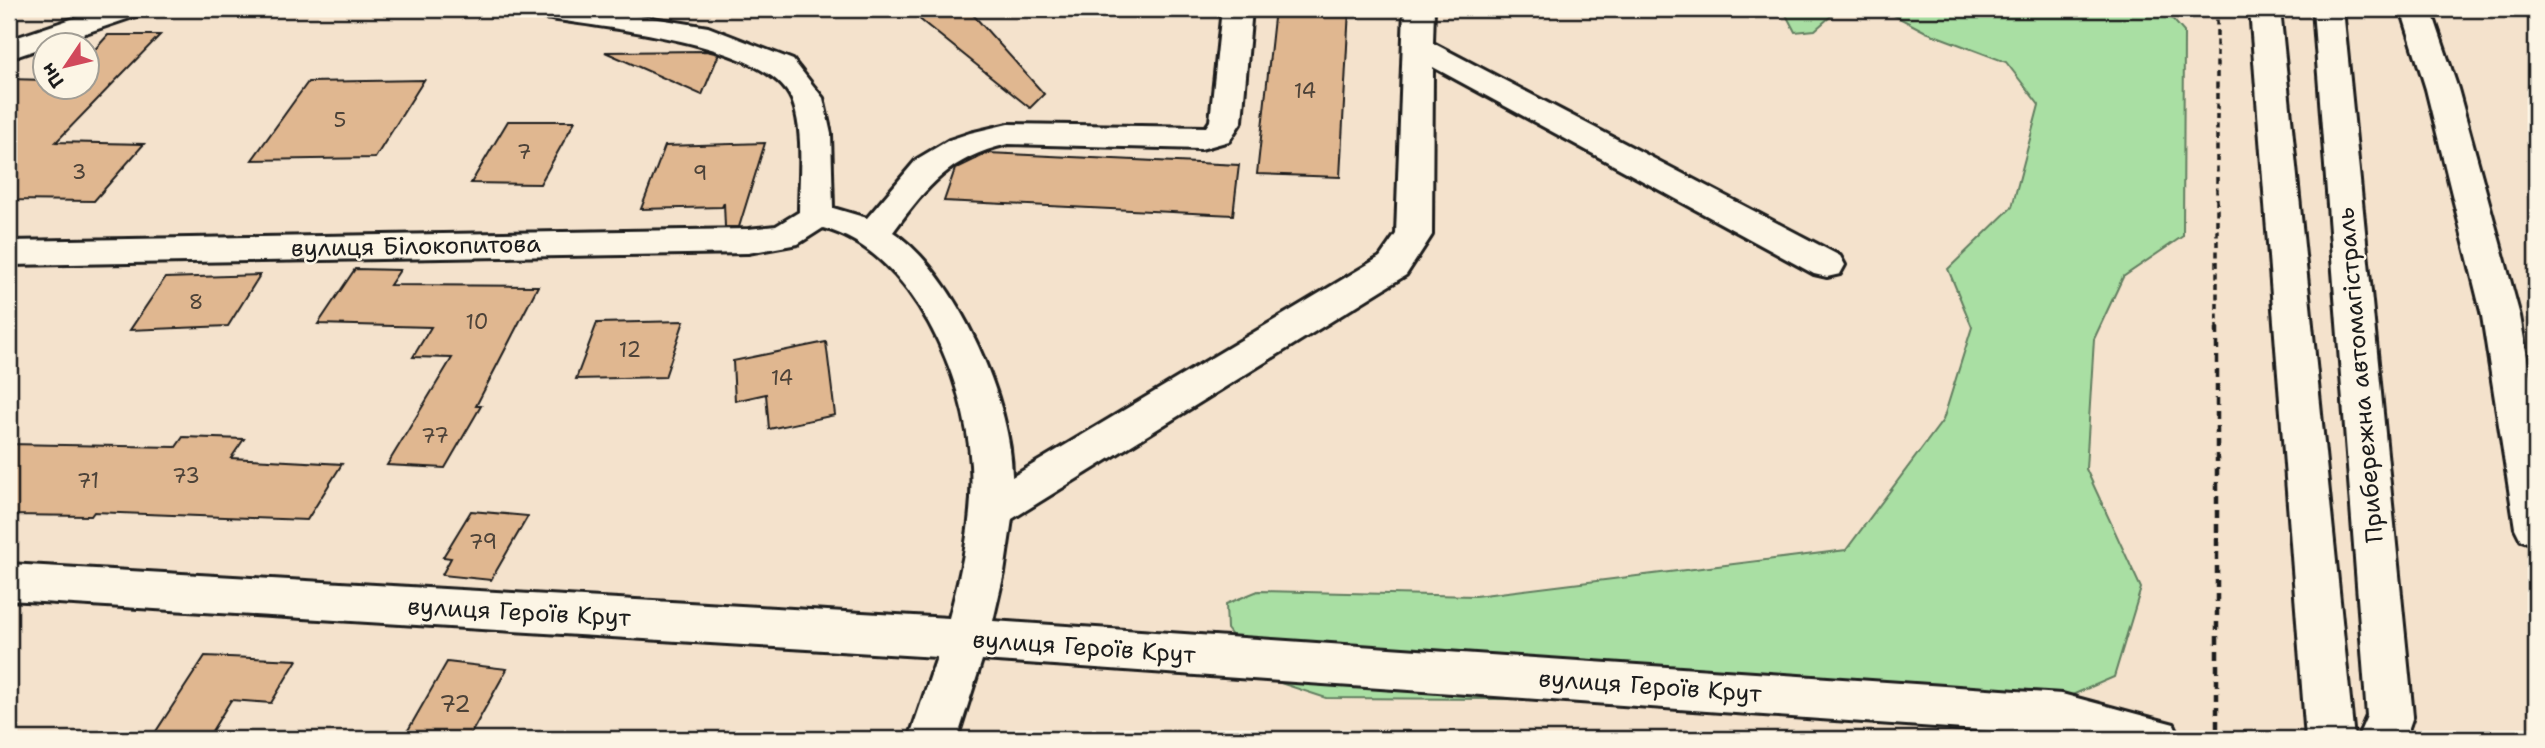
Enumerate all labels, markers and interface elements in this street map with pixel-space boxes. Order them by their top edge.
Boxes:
north arrow [32,32,102,102]
text: Пн [35,58,70,93]
house number: 14 [1294,77,1316,105]
house number: 5 [334,106,346,134]
house number: 7 [517,138,531,166]
house number: 3 [72,158,86,186]
house number: 9 [693,159,707,187]
street label: Прибережна автомагістраль [2329,206,2391,544]
street label: вулиця Білокопитова [291,228,541,264]
house number: 8 [189,288,203,316]
house number: 10 [466,308,488,336]
house number: 12 [619,336,641,364]
house number: 14 [771,364,793,392]
house number: 77 [421,422,449,450]
house number: 73 [172,462,200,490]
house number: 71 [77,467,99,495]
house number: 79 [469,528,497,556]
street label: вулиця Героїв Крут [407,590,632,634]
street label: вулиця Героїв Крут [971,623,1197,671]
street label: вулиця Героїв Крут [1537,662,1763,710]
house number: 72 [439,688,471,720]

